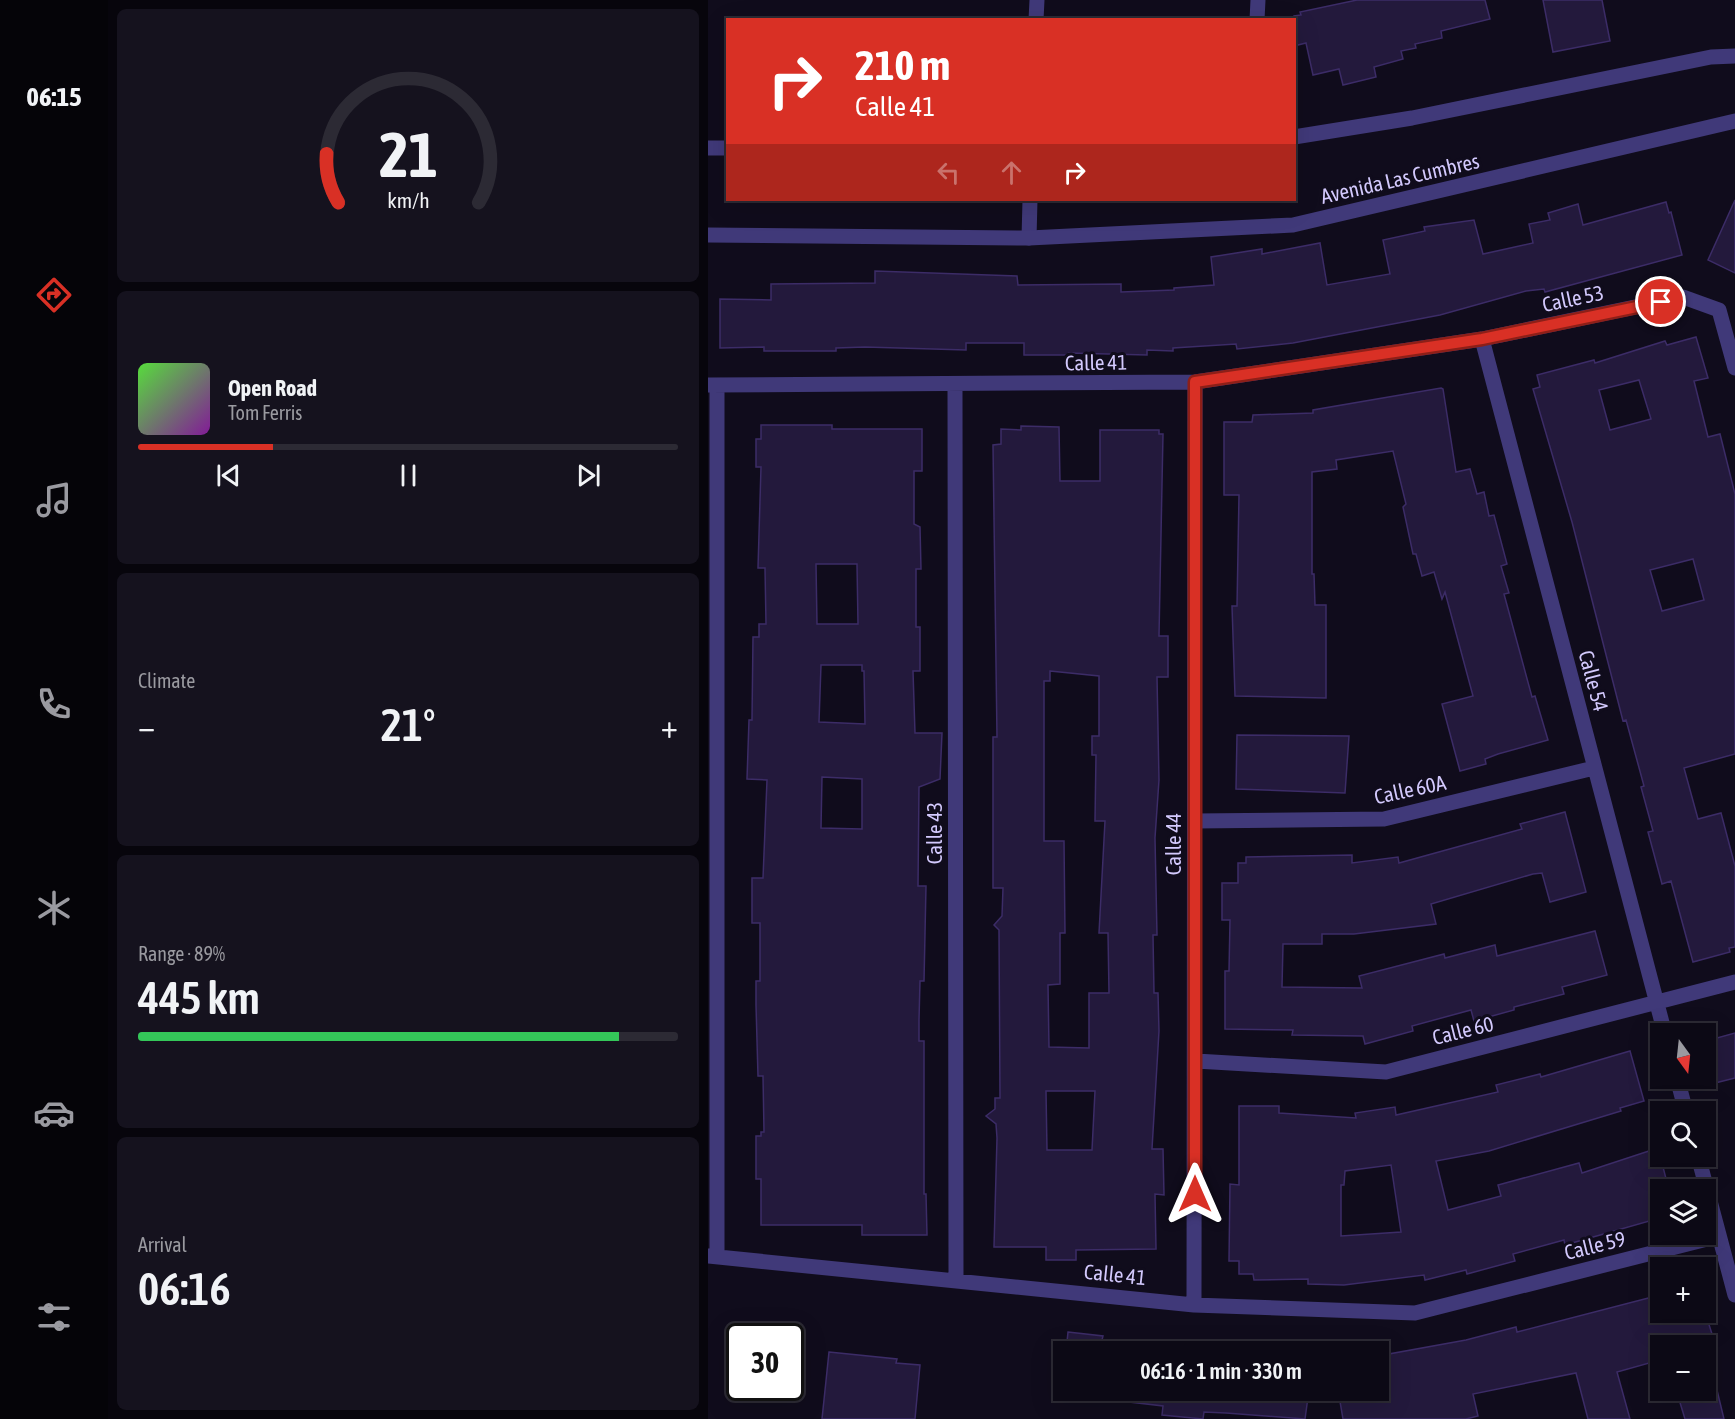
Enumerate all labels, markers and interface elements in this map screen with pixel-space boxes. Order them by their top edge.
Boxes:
text: 210 m [855,41,950,89]
icon: right [756,42,834,120]
text: 06:15 [26,81,82,112]
text: Calle 41 [855,91,935,122]
text: 21 [379,119,437,190]
street label: Avenida Las Cumbres [1318,148,1481,208]
icon: left [932,156,965,189]
icon: ahead [995,156,1028,189]
icon: right [1058,156,1091,189]
text: km/h [387,188,429,213]
icon: directions [33,274,75,316]
pin [1635,276,1686,327]
street label: Calle 53 [1540,280,1606,316]
icon: arrive [1644,285,1677,318]
street label: Calle 41 [1065,349,1127,375]
text: Open Road [228,375,317,401]
text: Tom Ferris [228,401,302,424]
icon: previous [212,459,245,492]
icon: pause [392,459,425,492]
icon: next [572,459,605,492]
icon: music [33,479,75,521]
street label: Calle 54 [1574,648,1614,714]
text: Climate [138,669,195,692]
icon: phone [33,683,75,725]
text: 21° [381,699,435,751]
text: − [138,707,155,745]
text: + [661,707,678,745]
street label: Calle 60A [1372,770,1448,808]
street label: Calle 43 [922,802,946,864]
street label: Calle 44 [1161,813,1185,875]
icon: climate [33,887,75,929]
text: Range · 89% [138,942,225,965]
text: 445 km [138,972,260,1024]
street label: Calle 60 [1430,1011,1496,1049]
north arrow [1650,1023,1716,1089]
map controls [1650,1023,1716,1401]
icon: car [33,1092,75,1134]
button: search [1650,1101,1716,1167]
position arrow [1163,1162,1227,1226]
button: layers [1650,1179,1716,1245]
street label: Calle 59 [1562,1226,1628,1264]
text: Arrival [138,1233,187,1256]
button: + [1650,1257,1716,1323]
street label: Calle 41 [1083,1259,1147,1289]
text: 06:16 [138,1263,231,1315]
icon: filters [33,1296,75,1338]
speed limit sign: 30 [726,1323,804,1401]
button: − [1650,1335,1716,1401]
text: 06:16 · 1 min · 330 m [1140,1358,1302,1384]

